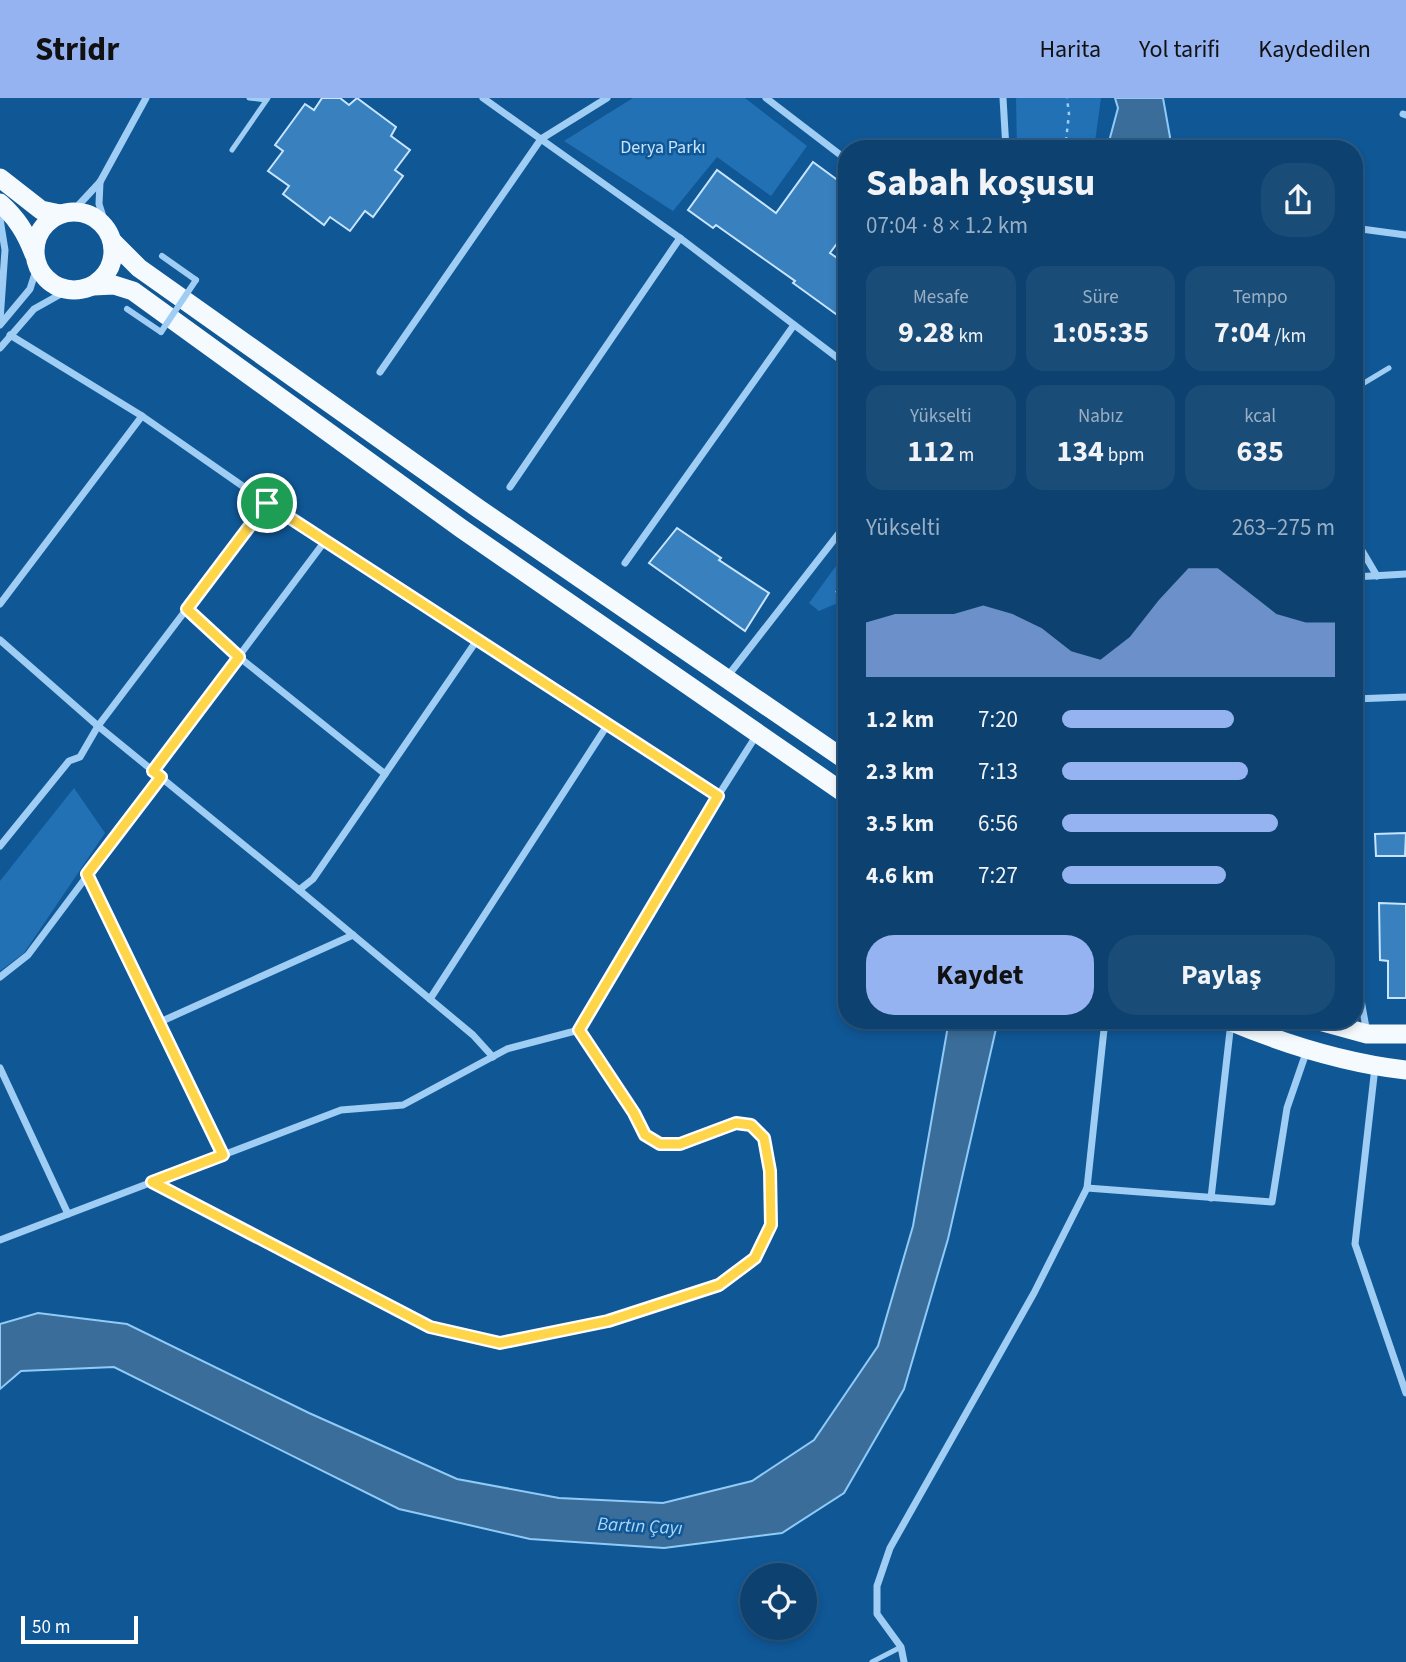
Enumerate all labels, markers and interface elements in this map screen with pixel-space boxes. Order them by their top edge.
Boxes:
text: Stridr [35,26,119,73]
text: Harita [1039,32,1101,67]
text: Yol tarifi [1139,32,1220,67]
text: Kaydedilen [1258,32,1371,67]
park label: Derya Parkı [620,135,706,160]
text: Sabah koşusu [866,156,1095,210]
button: share [1261,163,1335,237]
text: 07:04 · 8 × 1.2 km [866,209,1028,242]
text: Mesafe [913,284,969,311]
text: Süre [1082,284,1119,311]
text: Tempo [1233,284,1288,311]
text: 9.28 [898,311,955,354]
text: 1:05:35 [1052,311,1149,354]
text: 7:04 [1214,311,1271,354]
text: km [955,323,984,350]
text: /km [1271,323,1306,350]
text: Yükselti [910,403,972,430]
text: Nabız [1078,403,1123,430]
text: kcal [1244,403,1276,430]
text: 112 [907,430,955,473]
text: 134 [1056,430,1104,473]
text: 635 [1236,430,1284,473]
text: m [955,442,974,469]
text: bpm [1104,442,1145,469]
pin [237,473,297,533]
icon: arrive [248,484,286,522]
text: Yükselti [866,511,940,544]
text: 263–275 m [1232,511,1335,544]
text: 1.2 km [866,703,934,736]
text: 7:20 [978,703,1018,736]
text: 2.3 km [866,755,934,788]
text: 7:13 [978,755,1018,788]
text: 3.5 km [866,807,934,840]
text: 6:56 [978,807,1018,840]
text: 4.6 km [866,859,934,892]
text: 7:27 [978,859,1018,892]
button: Kaydet [866,935,1094,1015]
button: Paylaş [1108,935,1335,1015]
water label: Bartın Çayı [596,1511,683,1542]
map controls [740,1563,817,1640]
button: locate [740,1563,817,1640]
scale bar [21,1613,138,1645]
text: 50 m [32,1614,70,1641]

